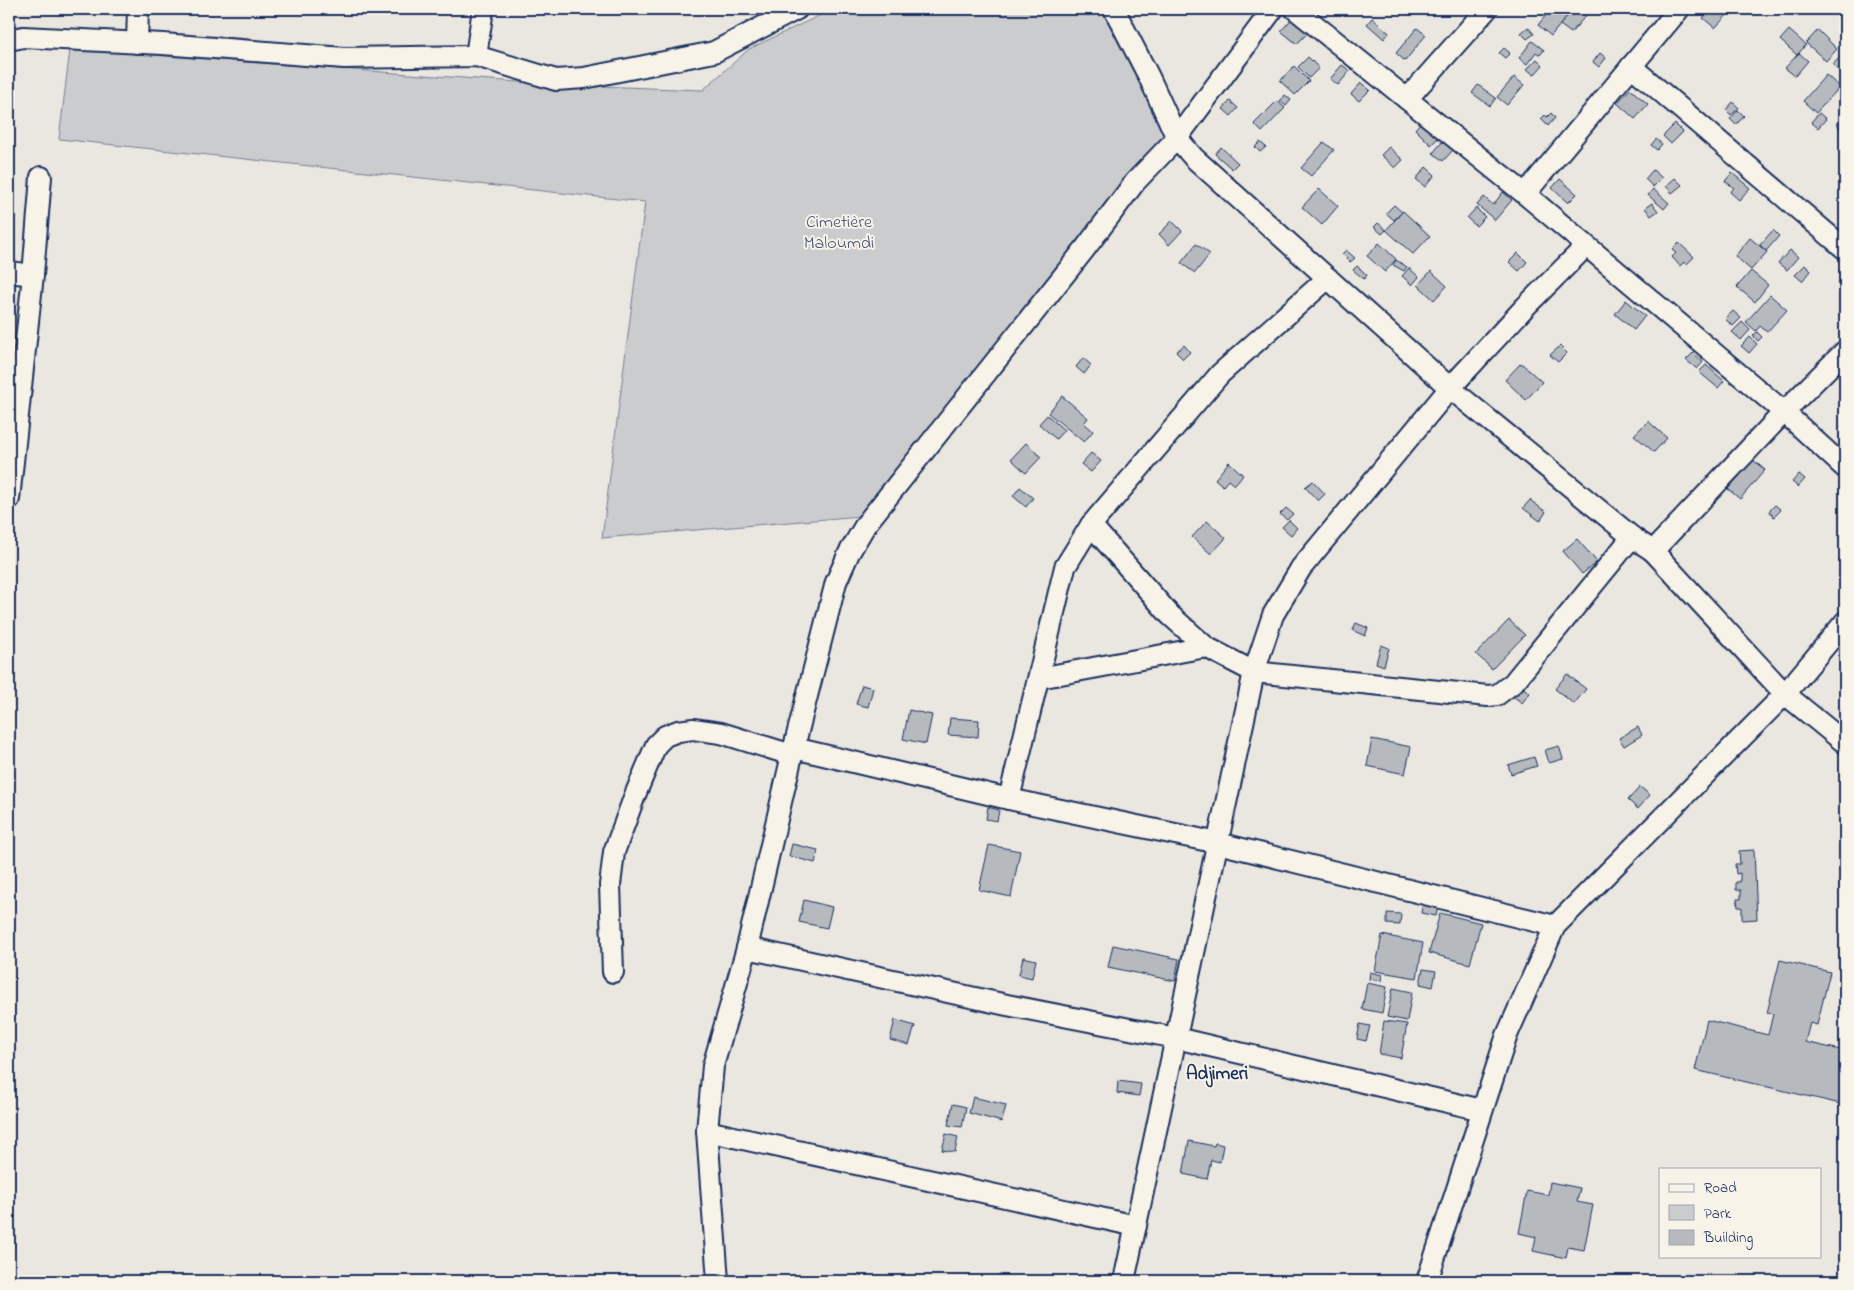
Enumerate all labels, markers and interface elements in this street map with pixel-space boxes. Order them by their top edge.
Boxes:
park label: Cimetière Maloumdi [804,210,874,257]
district label: Adjimeri [1186,1061,1248,1088]
legend [1659,1168,1822,1258]
text: Road [1704,1177,1737,1199]
text: Park [1704,1203,1732,1225]
text: Building [1703,1227,1753,1250]

